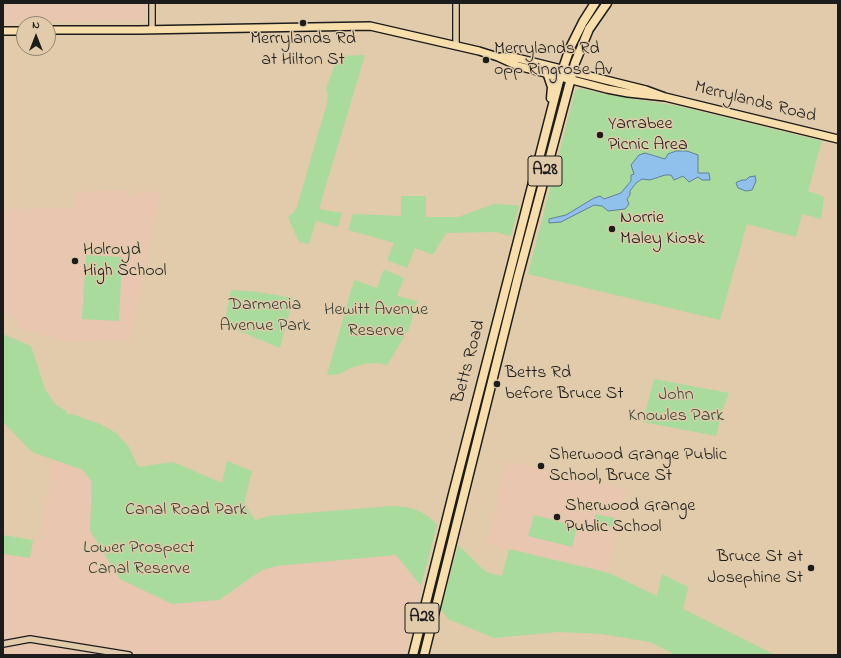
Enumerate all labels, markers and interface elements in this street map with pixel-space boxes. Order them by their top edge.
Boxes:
north arrow [16,16,56,56]
text: N [32,17,40,33]
marker: Merrylands Rd at Hilton St [298,18,308,28]
place label: Merrylands Rd at Hilton St [250,29,356,72]
place label: Merrylands Rd opp Ringrose Av [494,39,612,82]
marker: Merrylands Rd opp Ringrose Av [481,55,491,65]
street label: Merrylands Road [692,77,818,129]
place label: Yarrabee Picnic Area [608,114,688,156]
marker: Yarrabee Picnic Area [595,130,605,140]
road number: A28 [528,156,562,186]
place label: Norrie Maley Kiosk [620,208,705,250]
marker: Norrie Maley Kiosk [607,224,617,234]
place label: Holroyd High School [83,240,166,282]
marker: Holroyd High School [70,256,80,266]
park label: Darmenia Avenue Park [220,295,310,338]
park label: Hewitt Avenue Reserve [324,300,428,342]
street label: Betts Road [449,318,491,406]
place label: Betts Rd before Bruce St [505,363,623,406]
marker: Betts Rd before Bruce St [492,379,502,389]
park label: John Knowles Park [628,385,724,428]
place label: Sherwood Grange Public School, Bruce St [549,445,727,488]
marker: Sherwood Grange Public School, Bruce St [536,461,546,471]
place label: Sherwood Grange Public School [565,496,695,538]
park label: Canal Road Park [125,500,247,522]
marker: Sherwood Grange Public School [552,512,562,522]
park label: Lower Prospect Canal Reserve [83,538,195,580]
place label: Bruce St at Josephine St [708,547,803,590]
marker: Bruce St at Josephine St [806,563,816,573]
road number: A28 [405,603,439,633]

